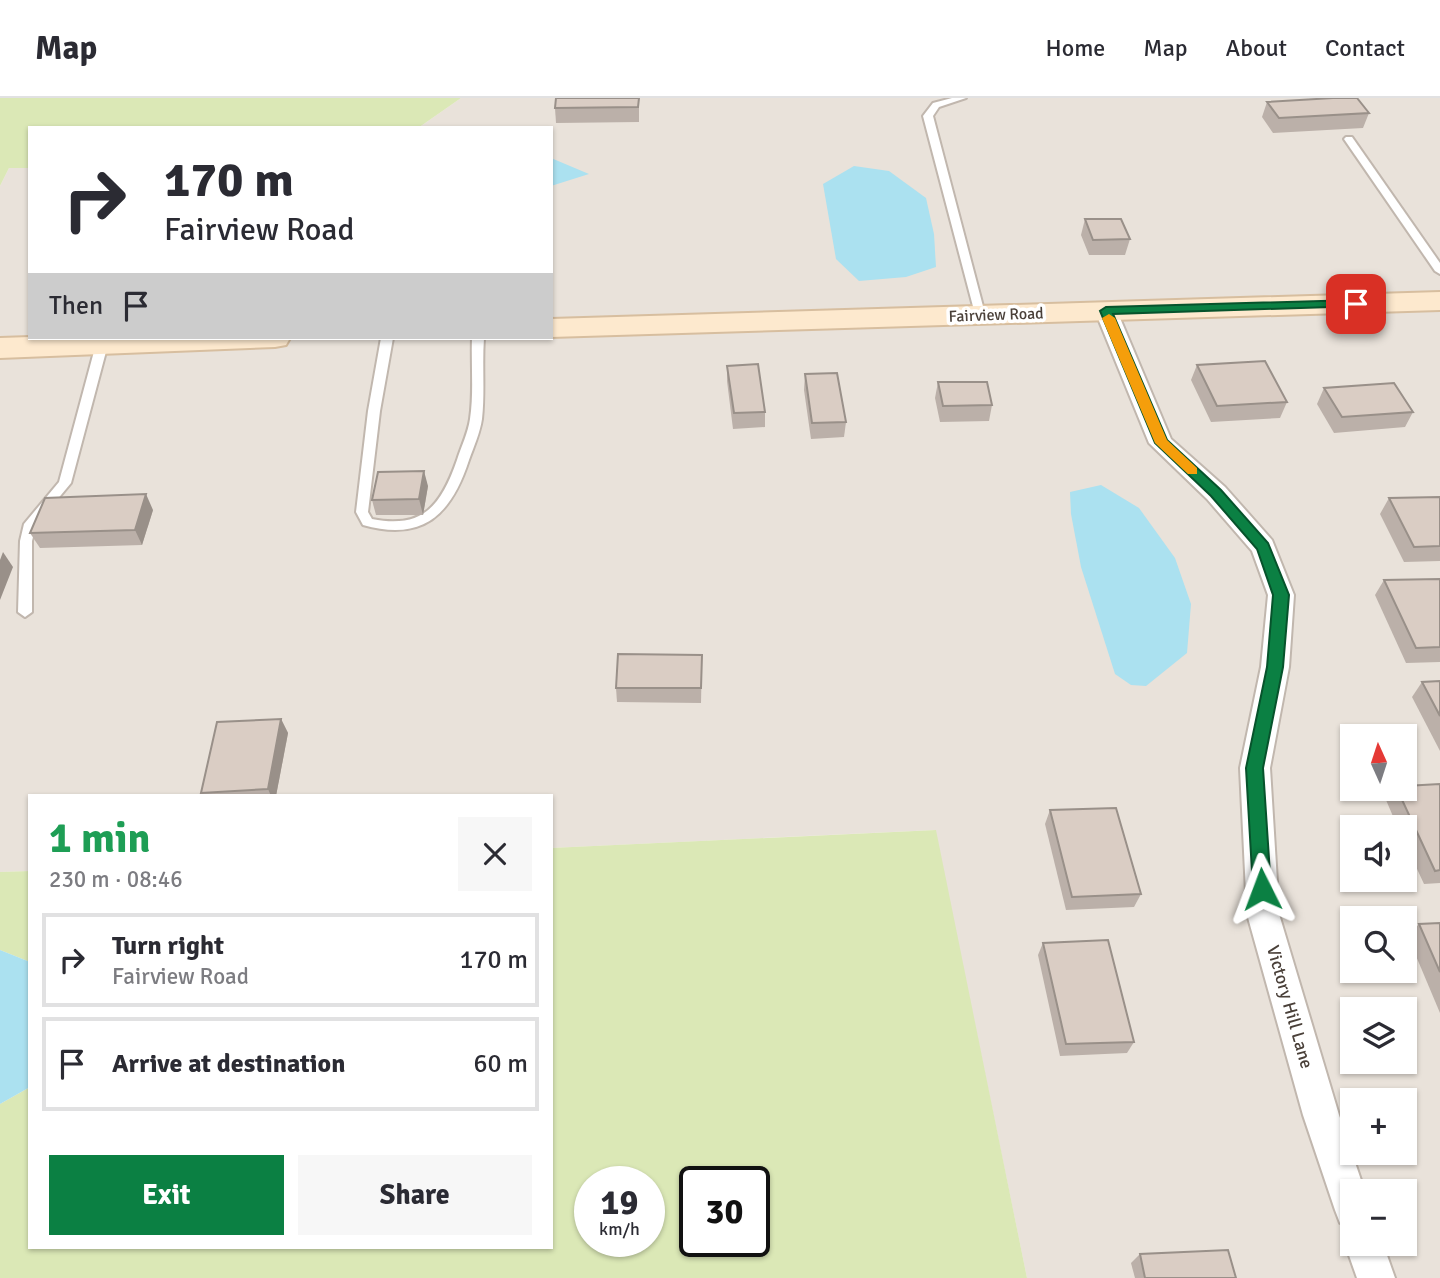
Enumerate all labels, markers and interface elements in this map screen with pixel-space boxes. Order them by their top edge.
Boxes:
text: Map [35,28,97,69]
text: Home [1045,33,1105,63]
text: Map [1143,33,1188,63]
text: About [1226,33,1287,63]
text: Contact [1325,33,1405,63]
text: 170 m [164,150,294,210]
icon: right [49,154,140,245]
text: Fairview Road [164,210,354,249]
pin [1326,274,1386,334]
icon: arrive [1337,285,1375,323]
icon: arrive [117,287,155,325]
text: Then [49,290,103,322]
street label: Fairview Road [948,303,1044,327]
north arrow [1340,724,1418,802]
map controls [1340,724,1417,1256]
text: 1 min [49,813,150,864]
button: sound [1340,815,1417,892]
button: close [458,817,532,891]
position arrow [1225,852,1299,926]
text: 230 m · 08:46 [49,865,183,894]
button: search [1340,906,1417,983]
text: Turn right [112,930,224,962]
icon: right [53,941,91,979]
street label: Victory Hill Lane [1262,943,1318,1071]
text: 170 m [459,944,528,976]
text: Fairview Road [112,962,249,991]
button: layers [1340,997,1417,1074]
icon: arrive [53,1045,91,1083]
text: Arrive at destination [112,1048,345,1080]
text: 60 m [473,1048,528,1080]
button: + [1340,1088,1417,1165]
button: Exit [49,1155,284,1235]
button: Share [298,1155,532,1235]
speed limit sign: 30 [679,1166,770,1257]
button: − [1340,1179,1417,1256]
text: 19 [601,1181,638,1224]
text: km/h [599,1218,640,1240]

